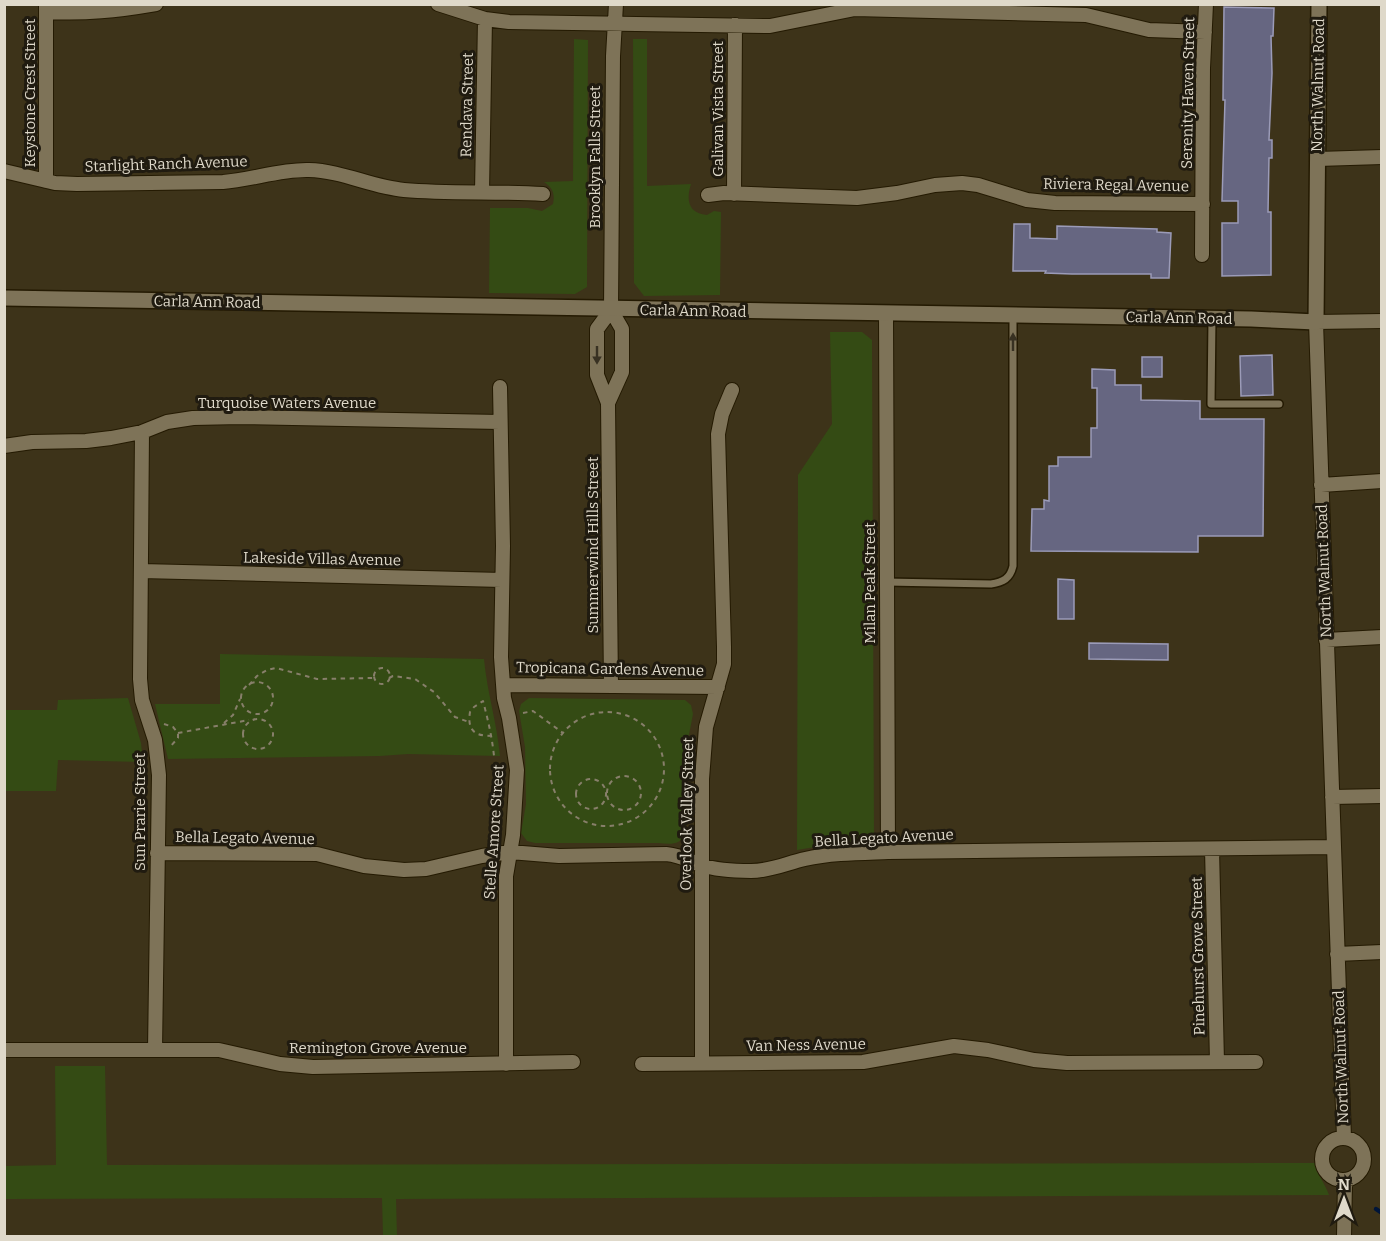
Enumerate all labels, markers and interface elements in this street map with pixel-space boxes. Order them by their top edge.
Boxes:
street label: Serenity Haven Street [1178,16,1198,169]
street label: Keystone Crest Street [21,18,39,167]
street label: North Walnut Road [1308,18,1328,152]
street label: Galivan Vista Street [709,40,727,177]
street label: Rendava Street [457,52,477,158]
street label: Brooklyn Falls Street [586,85,604,228]
street label: Starlight Ranch Avenue [84,152,248,176]
street label: Riviera Regal Avenue [1043,175,1189,195]
street label: Carla Ann Road [153,292,261,312]
street label: Carla Ann Road [639,301,747,321]
street label: Carla Ann Road [1125,308,1233,328]
one-way arrow [1008,333,1018,352]
one-way arrow [592,346,602,365]
street label: Turquoise Waters Avenue [198,394,376,412]
street label: Summerwind Hills Street [584,456,602,633]
street label: North Walnut Road [1313,504,1335,638]
street label: Milan Peak Street [861,522,879,644]
street label: Lakeside Villas Avenue [243,549,401,569]
street label: Tropicana Gardens Avenue [516,658,704,680]
street label: Overlook Valley Street [677,737,697,891]
street label: Sun Prarie Street [131,752,149,871]
street label: Stelle Amore Street [480,763,508,900]
street label: Bella Legato Avenue [814,825,954,851]
street label: Bella Legato Avenue [175,828,315,848]
street label: Pinehurst Grove Street [1188,876,1208,1035]
street label: North Walnut Road [1330,990,1352,1124]
street label: Van Ness Avenue [746,1035,866,1055]
street label: Remington Grove Avenue [289,1039,467,1057]
north arrow [1314,1169,1374,1229]
text: N [1338,1175,1350,1194]

